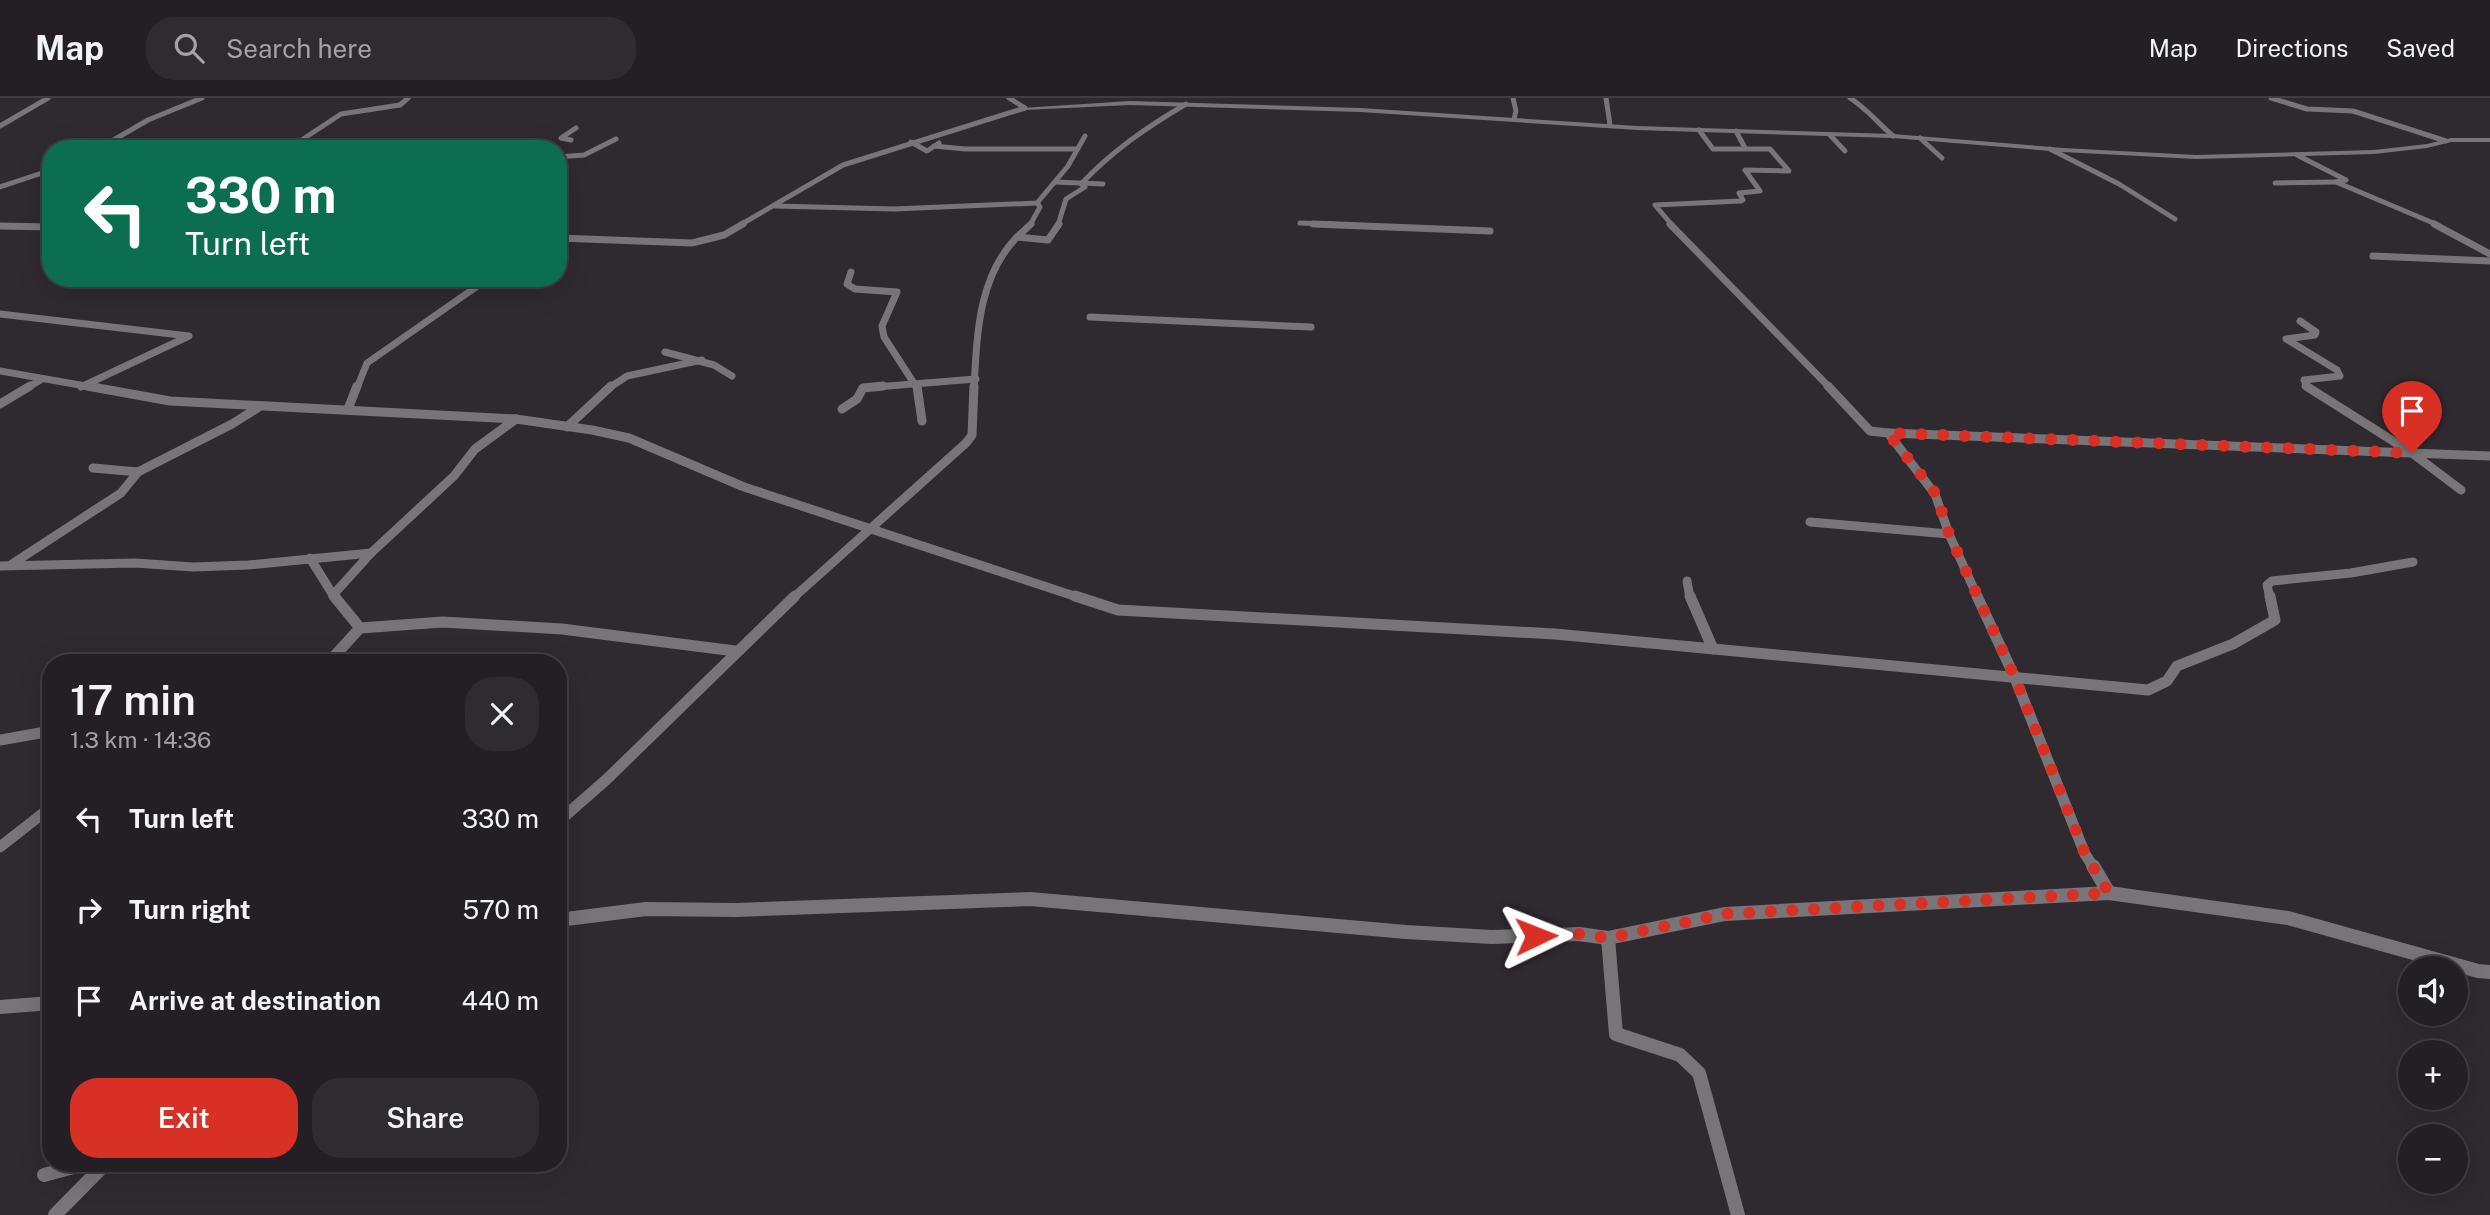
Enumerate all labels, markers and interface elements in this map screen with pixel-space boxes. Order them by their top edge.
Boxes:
search box [146,17,636,80]
text: Map [35,29,104,67]
icon: search [170,29,208,67]
text: Search here [226,33,372,64]
text: Map [2149,34,2198,62]
text: Directions [2236,34,2348,62]
text: Saved [2386,34,2455,62]
text: 330 m [185,166,336,224]
icon: left [70,168,161,259]
text: Turn left [185,225,310,262]
pin [2382,381,2442,453]
icon: arrive [2393,392,2431,430]
text: 17 min [70,675,196,724]
button: close [465,677,539,751]
text: 1.3 km · 14:36 [70,726,211,753]
icon: left [70,800,108,838]
text: Turn left [129,803,234,834]
text: 330 m [462,803,539,834]
icon: right [70,891,108,929]
text: Turn right [129,894,251,925]
text: 570 m [463,894,539,925]
position arrow [1499,899,1573,973]
map controls [2398,956,2468,1194]
button: sound [2398,956,2468,1026]
icon: arrive [70,982,108,1020]
text: Arrive at destination [129,985,381,1016]
text: 440 m [462,985,539,1016]
button: + [2398,1040,2468,1110]
button: Exit [70,1078,298,1158]
button: Share [312,1078,539,1158]
button: − [2398,1124,2468,1194]

